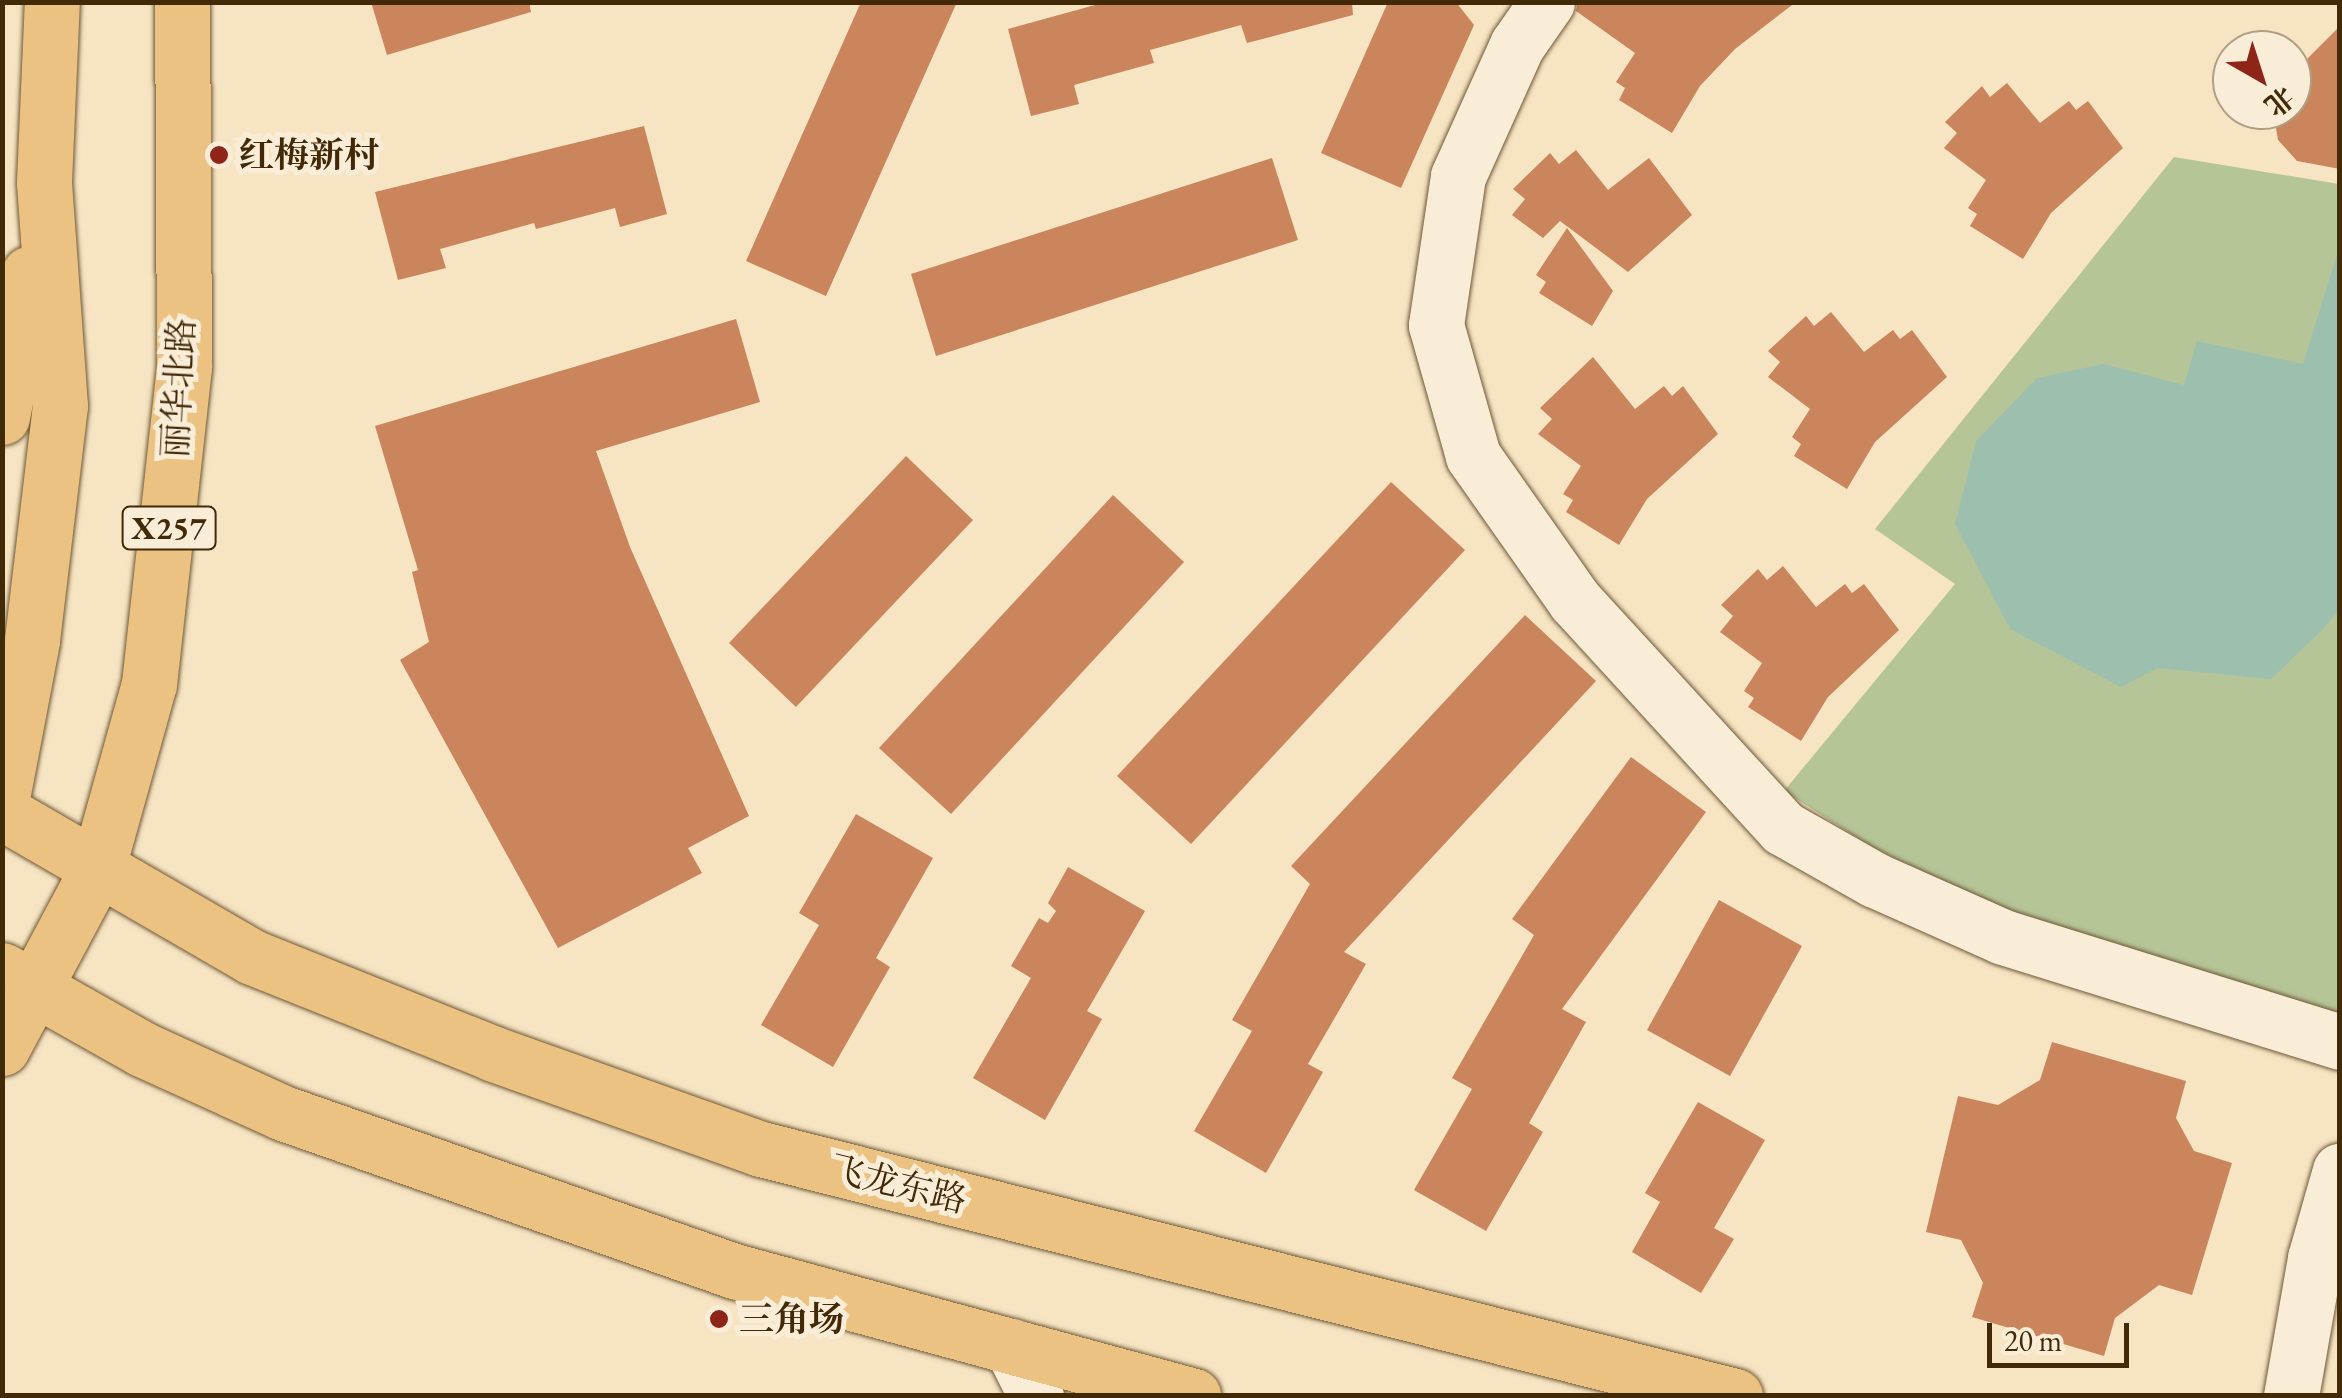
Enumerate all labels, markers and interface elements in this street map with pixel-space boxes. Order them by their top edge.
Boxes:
north arrow [2212,30,2312,130]
text: 北 [2257,79,2302,125]
place label: 红梅新村 [239,134,379,176]
marker: 红梅新村 [208,144,230,166]
street label: 丽华北路 [153,317,203,459]
road number: X257 [121,501,216,555]
street label: 飞龙东路 [825,1147,971,1221]
place label: 三角场 [739,1298,844,1340]
scale bar [1992,1303,2134,1365]
marker: 三角场 [708,1308,730,1330]
text: 20 m [2004,1321,2062,1360]

